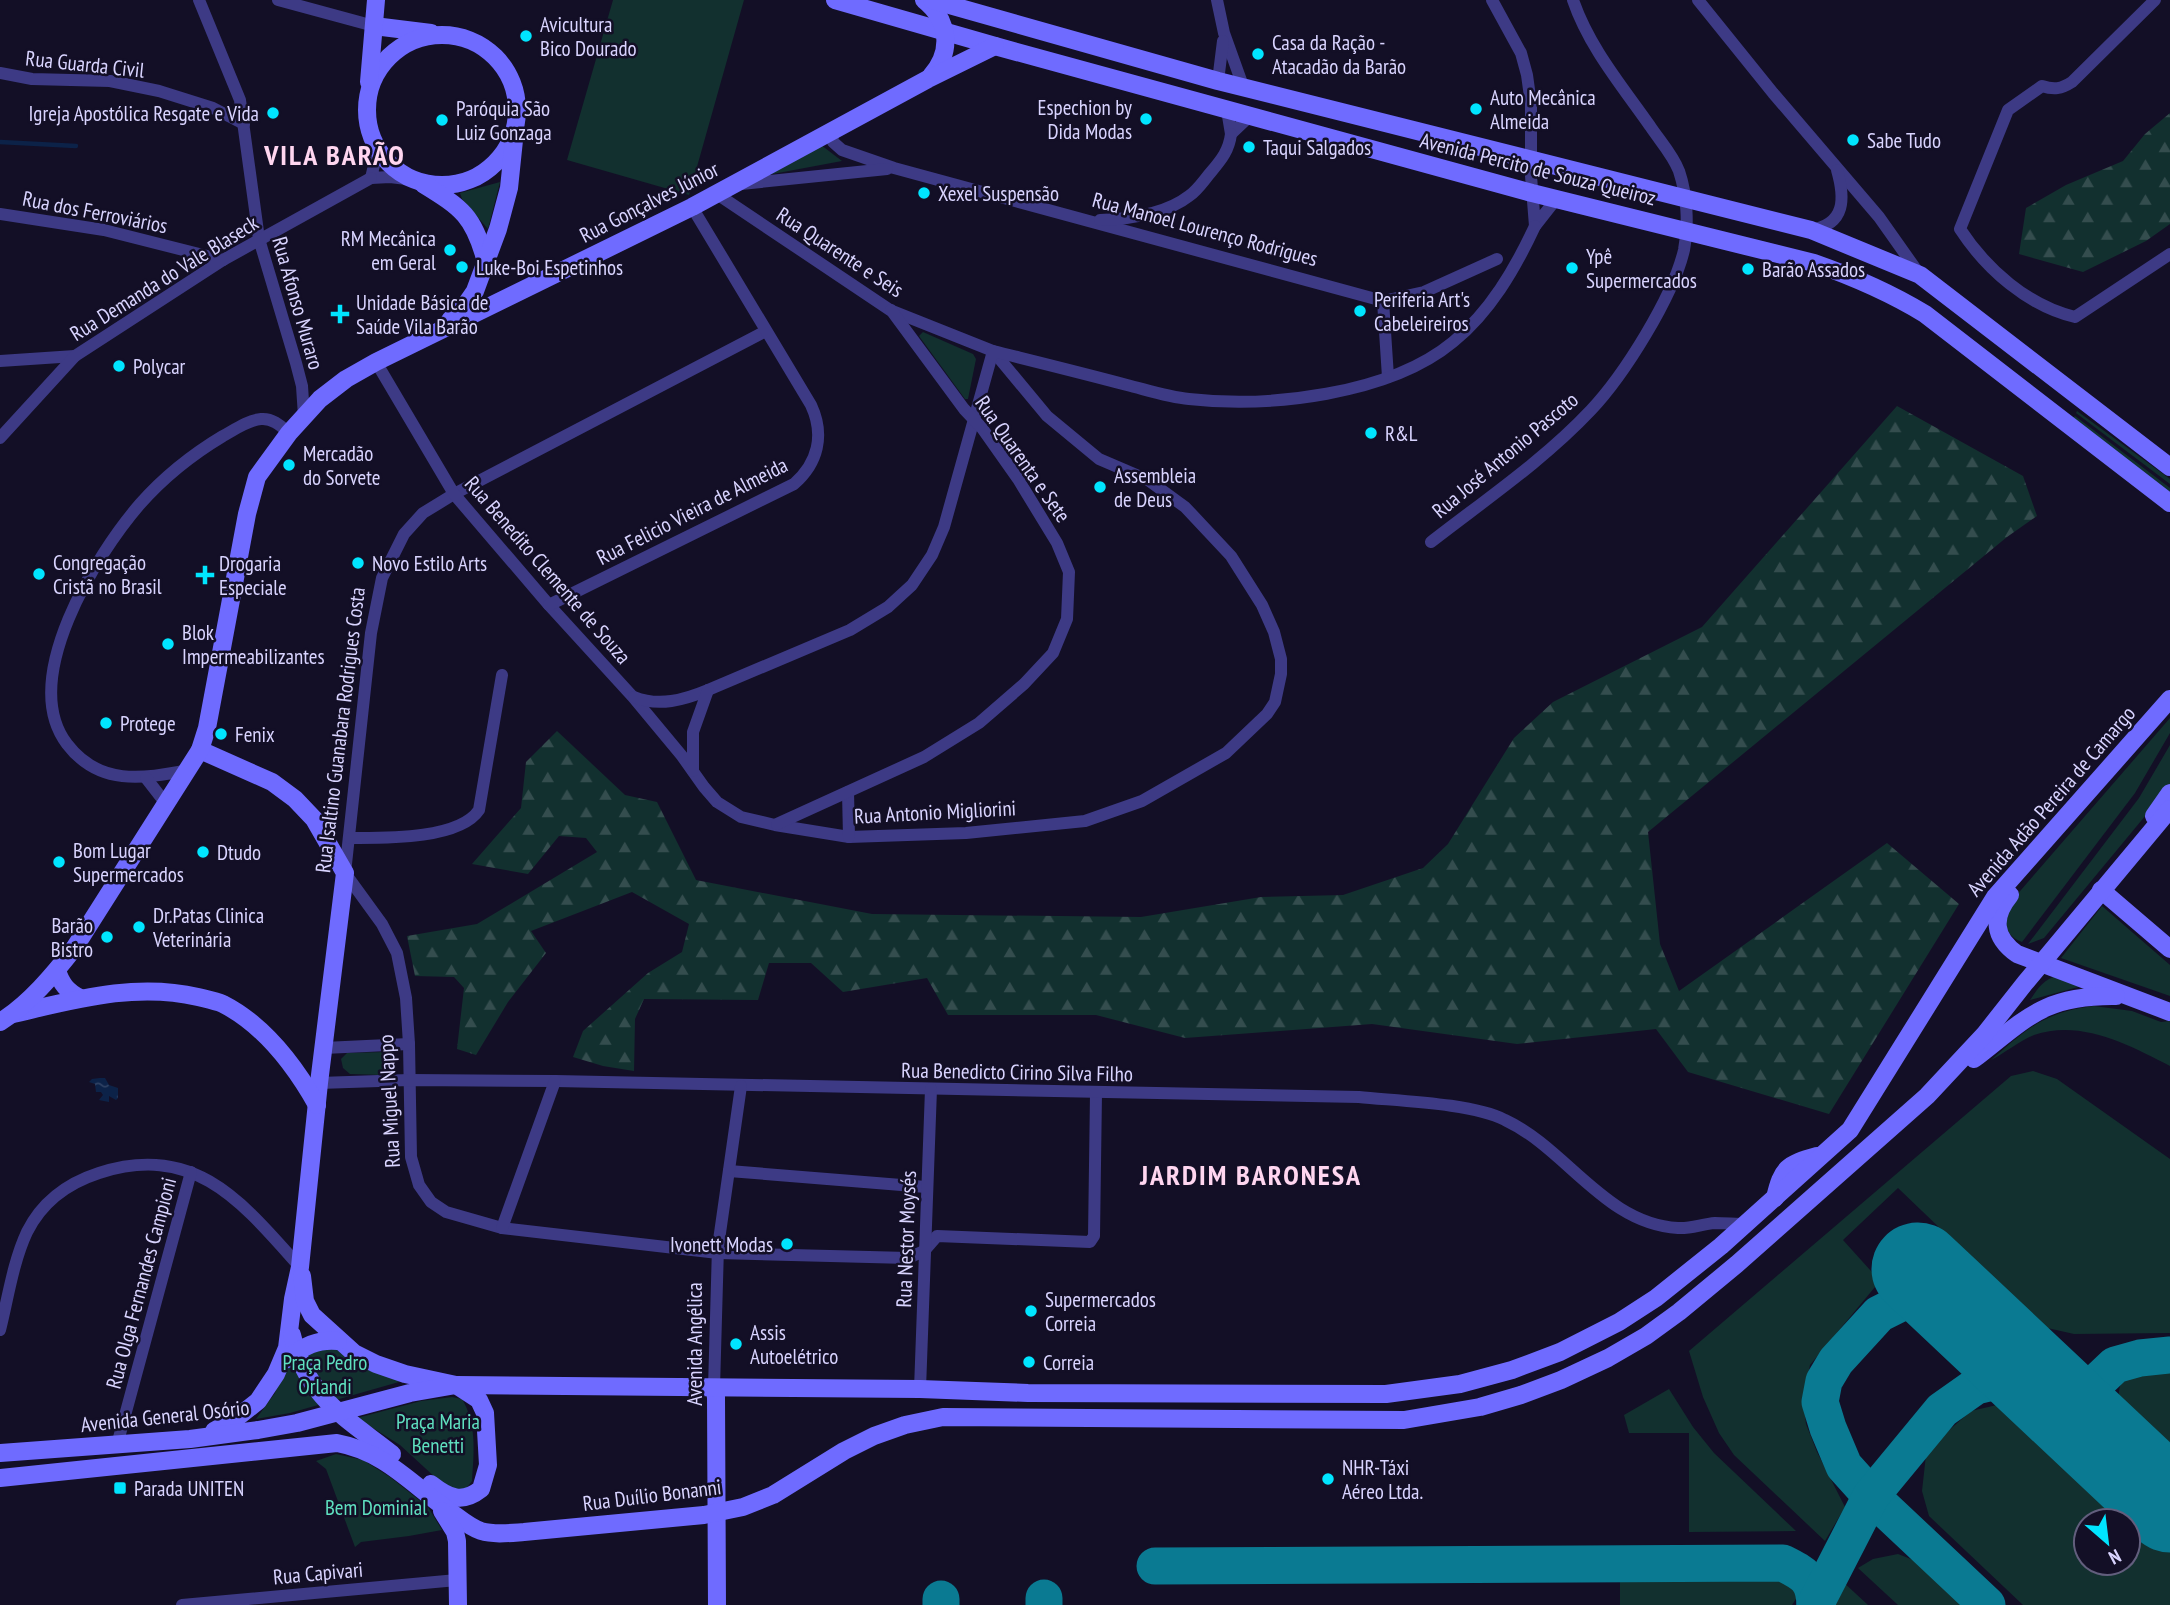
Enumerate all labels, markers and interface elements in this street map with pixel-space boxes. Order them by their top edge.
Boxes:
place label: Avicultura Bico Dourado [540,11,637,62]
marker: Avicultura Bico Dourado [518,28,534,44]
place label: Casa da Ração - Atacadão da Barão [1272,29,1406,80]
street label: Rua Guarda Civil [24,44,146,84]
marker: Casa da Ração - Atacadão da Barão [1250,46,1266,62]
place label: Auto Mecânica Almeida [1490,84,1596,135]
place label: Espechion by Dida Modas [1037,94,1132,145]
place label: Paróquia São Luiz Gonzaga [456,95,552,146]
place label: Igreja Apostólica Resgate e Vida [28,100,259,127]
marker: Auto Mecânica Almeida [1468,101,1484,117]
marker: Igreja Apostólica Resgate e Vida [265,105,281,121]
marker: Espechion by Dida Modas [1138,111,1154,127]
marker: Paróquia São Luiz Gonzaga [434,112,450,128]
street label: Avenida Percito de Souza Queiroz [1417,127,1659,211]
place label: Sabe Tudo [1867,127,1941,154]
marker: Sabe Tudo [1845,132,1861,148]
place label: Taqui Salgados [1263,134,1371,161]
district label: VILA BARÃO [263,136,406,173]
marker: Taqui Salgados [1241,139,1257,155]
street label: Rua Gonçalves Júnior [575,155,723,249]
place label: Xexel Suspensão [938,180,1059,207]
street label: Rua dos Ferroviários [20,185,170,239]
marker: Xexel Suspensão [916,185,932,201]
street label: Rua Manoel Lourenço Rodrigues [1089,186,1321,272]
street label: Rua Quarente e Seis [771,201,909,303]
street label: Rua Demanda do Vale Blaseck [65,209,263,347]
place label: RM Mecânica em Geral [341,225,436,276]
street label: Rua Afonso Muraro [266,233,330,373]
marker: RM Mecânica em Geral [442,242,458,258]
place label: Ypê Supermercados [1586,243,1697,294]
place label: Luke-Boi Espetinhos [476,254,623,281]
place label: Barão Assados [1762,256,1865,283]
marker: Luke-Boi Espetinhos [454,259,470,275]
marker: Ypê Supermercados [1564,260,1580,276]
marker: Barão Assados [1740,261,1756,277]
place label: Periferia Art's Cabeleireiros [1374,286,1470,337]
place label: Unidade Básica de Saúde Vila Barão [356,289,488,340]
marker: Periferia Art's Cabeleireiros [1352,303,1368,319]
marker: Unidade Básica de Saúde Vila Barão [330,304,350,324]
place label: Polycar [133,353,186,380]
marker: Polycar [111,358,127,374]
street label: Rua José Antonio Pascoto [1427,386,1583,524]
street label: Rua Quarenta e Sete [969,390,1077,528]
place label: R&L [1385,420,1418,447]
marker: R&L [1363,425,1379,441]
place label: Mercadão do Sorvete [303,440,381,491]
street label: Rua Felicio Vieira de Almeida [592,451,792,571]
marker: Mercadão do Sorvete [281,457,297,473]
place label: Assembleia de Deus [1114,462,1196,513]
street label: Rua Benedito Clemente de Souza [459,471,637,669]
marker: Assembleia de Deus [1092,479,1108,495]
place label: Congregação Cristã no Brasil [53,549,162,600]
place label: Drogaria Especiale [219,550,287,601]
place label: Novo Estilo Arts [372,550,487,577]
marker: Novo Estilo Arts [350,555,366,571]
marker: Congregação Cristã no Brasil [31,566,47,582]
marker: Drogaria Especiale [197,567,213,583]
street label: Rua Isaltino Guanabara Rodrigues Costa [309,586,371,874]
place label: Blok Impermeabilizantes [182,619,325,670]
marker: Blok Impermeabilizantes [160,636,176,652]
street label: Avenida Adão Pereira de Camargo [1961,700,2141,902]
place label: Protege [120,710,176,737]
marker: Protege [98,715,114,731]
place label: Fenix [235,721,275,748]
marker: Fenix [213,726,229,742]
street label: Rua Antonio Migliorini [853,794,1017,830]
place label: Bom Lugar Supermercados [73,837,184,888]
place label: Dtudo [217,839,261,866]
marker: Dtudo [195,844,211,860]
marker: Bom Lugar Supermercados [51,854,67,870]
place label: Dr.Patas Clinica Veterinária [152,902,264,953]
place label: Barão Bistro [51,912,93,963]
marker: Dr.Patas Clinica Veterinária [131,919,147,935]
marker: Barão Bistro [99,929,115,945]
street label: Rua Miguel Nappo [372,1034,406,1168]
street label: Rua Benedicto Cirino Silva Filho [901,1056,1133,1088]
district label: JARDIM BARONESA [1139,1156,1362,1193]
street label: Rua Nestor Moysés [890,1170,922,1308]
street label: Rua Olga Fernandes Campioni [100,1174,182,1392]
place label: Ivonett Modas [670,1231,773,1258]
marker: Ivonett Modas [779,1236,795,1252]
street label: Avenida Angélica [681,1282,708,1406]
place label: Supermercados Correia [1045,1286,1156,1337]
marker: Supermercados Correia [1023,1303,1039,1319]
place label: Assis Autoelétrico [750,1319,838,1370]
marker: Assis Autoelétrico [728,1336,744,1352]
park label: Praça Pedro Orlandi [283,1349,367,1400]
place label: Correia [1043,1349,1094,1376]
marker: Correia [1021,1354,1037,1370]
street label: Avenida General Osório [79,1394,251,1438]
park label: Praça Maria Benetti [396,1408,480,1459]
place label: NHR-Táxi Aéreo Ltda. [1342,1454,1423,1505]
marker: NHR-Táxi Aéreo Ltda. [1320,1471,1336,1487]
street label: Rua Duílio Bonanni [581,1473,723,1517]
place label: Parada UNITEN [134,1475,244,1502]
marker: Parada UNITEN [112,1480,128,1496]
park label: Bem Dominial [325,1494,427,1521]
north arrow [2072,1507,2142,1577]
text: N [2105,1544,2125,1570]
street label: Rua Capivari [272,1556,364,1590]

